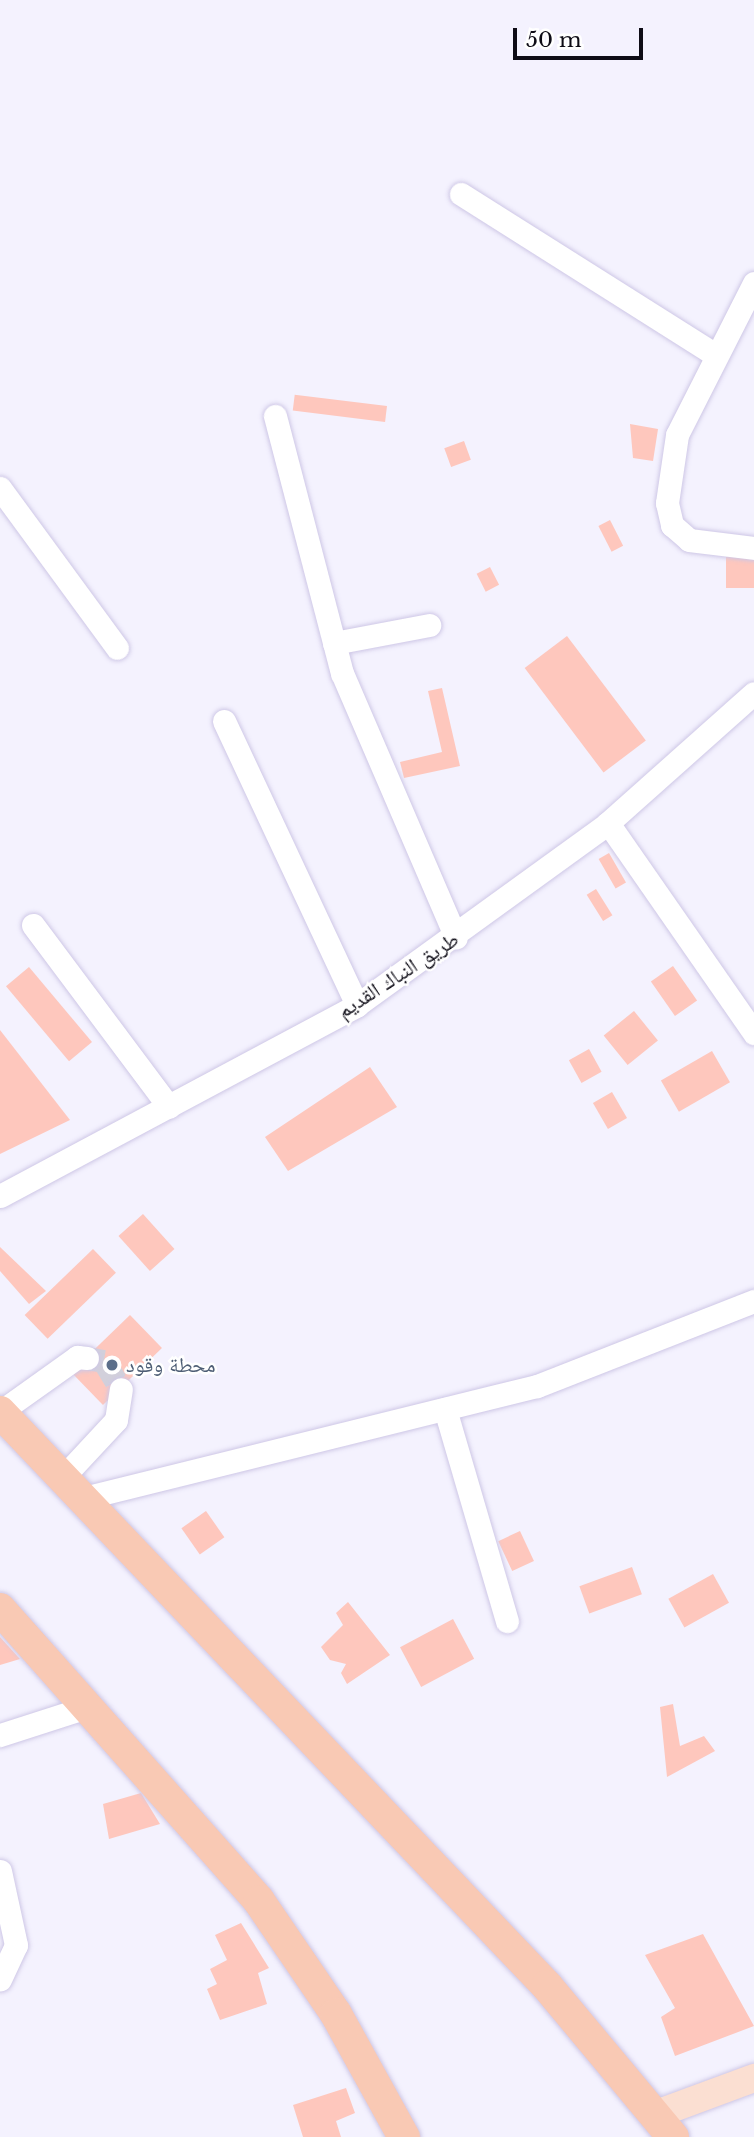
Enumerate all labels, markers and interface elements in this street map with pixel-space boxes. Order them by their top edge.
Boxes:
scale bar [516,14,646,58]
text: 50 m [526,27,581,53]
street label: طريق النباك القديم [333,926,463,1024]
place label: محطة وقود [126,1352,215,1378]
marker: محطة وقود [104,1357,120,1373]

